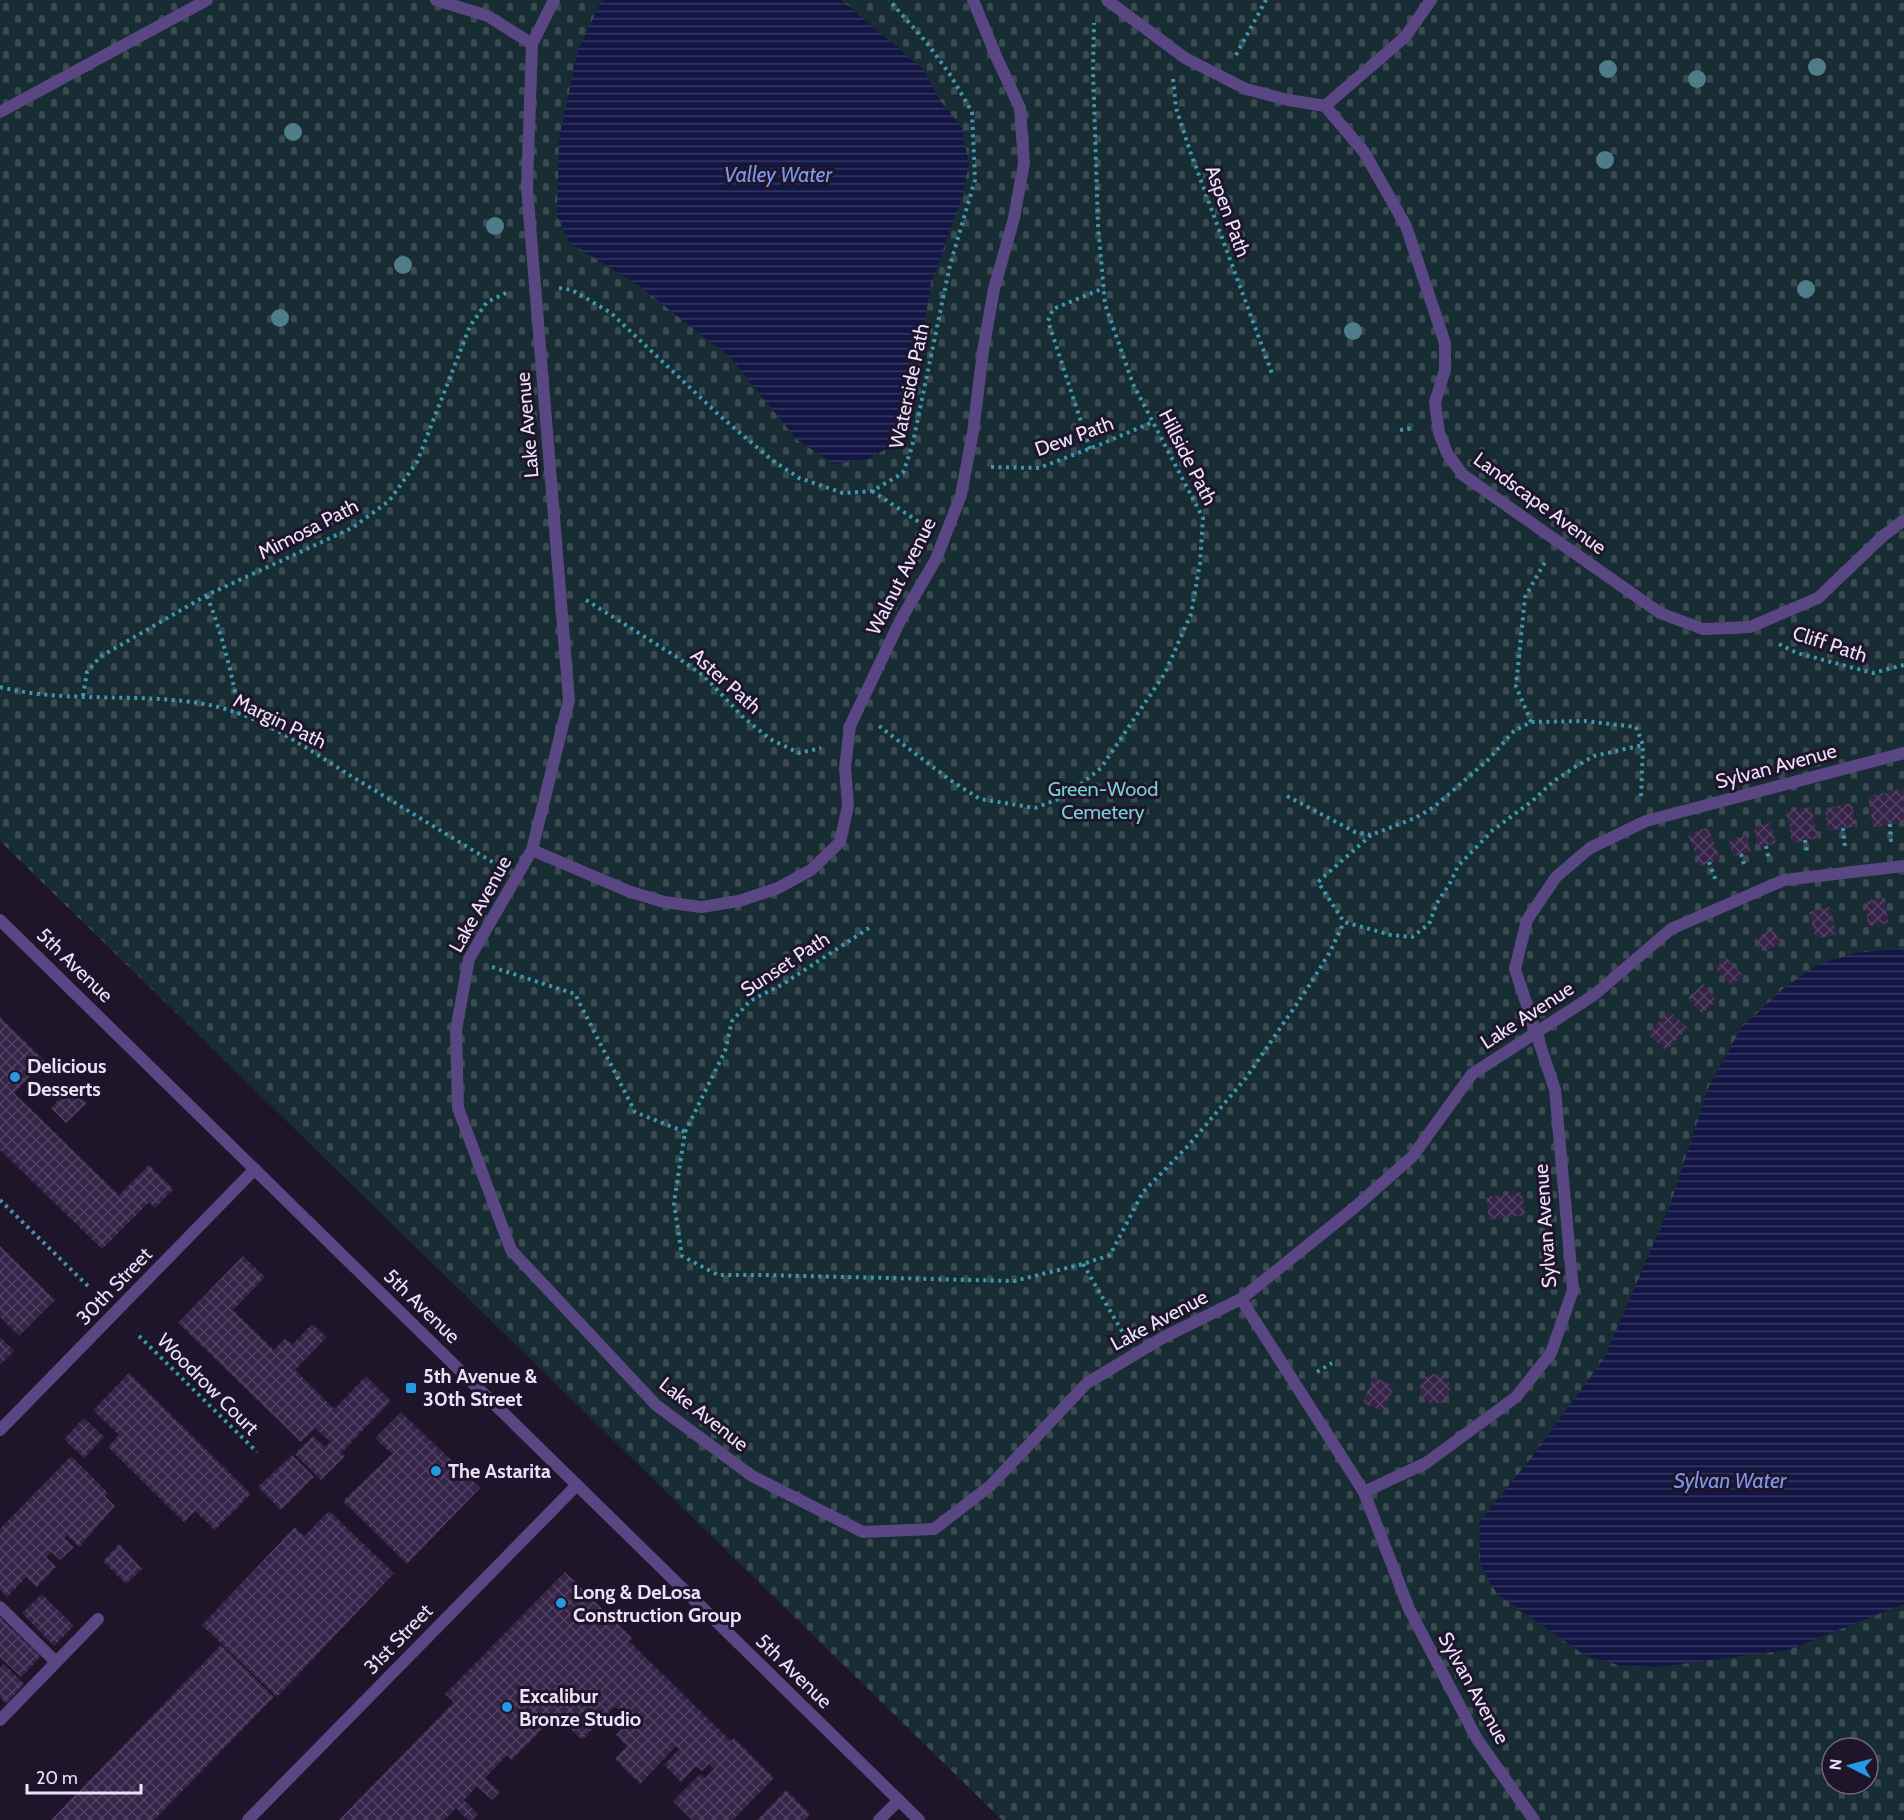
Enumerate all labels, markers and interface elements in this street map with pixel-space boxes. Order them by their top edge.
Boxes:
water label: Valley Water [724,162,833,187]
street label: Aspen Path [1200,162,1256,260]
street label: Waterside Path [884,321,934,451]
street label: Lake Avenue [510,371,544,479]
street label: Hillside Path [1154,405,1222,509]
street label: Dew Path [1031,411,1117,461]
street label: Landscape Avenue [1469,447,1611,559]
street label: Mimosa Path [254,493,362,565]
street label: Walnut Avenue [861,513,941,639]
street label: Cliff Path [1790,621,1870,667]
street label: Aster Path [686,643,766,719]
street label: Margin Path [230,688,330,754]
street label: Sylvan Avenue [1713,738,1839,794]
park label: Green-Wood Cemetery [1048,777,1158,824]
street label: Lake Avenue [444,852,516,956]
street label: 5th Avenue [32,923,118,1007]
street label: Sunset Path [736,926,834,1002]
street label: Lake Avenue [1476,976,1578,1054]
place label: Delicious Desserts [27,1054,106,1101]
marker: Delicious Desserts [8,1070,22,1084]
street label: Sylvan Avenue [1529,1163,1561,1289]
street label: 30th Street [71,1242,157,1330]
street label: 5th Avenue [379,1264,465,1348]
street label: Lake Avenue [1106,1284,1212,1356]
street label: Woodrow Court [152,1328,264,1440]
place label: 5th Avenue & 30th Street [423,1364,538,1411]
street label: Lake Avenue [655,1372,753,1456]
marker: 5th Avenue & 30th Street [404,1381,418,1395]
place label: The Astarita [448,1459,551,1483]
marker: The Astarita [429,1464,443,1478]
water label: Sylvan Water [1674,1468,1788,1493]
place label: Long & DeLosa Construction Group [573,1580,742,1627]
marker: Long & DeLosa Construction Group [554,1596,568,1610]
street label: 31st Street [359,1599,437,1679]
street label: Sylvan Avenue [1433,1628,1515,1748]
street label: 5th Avenue [751,1629,837,1713]
place label: Excalibur Bronze Studio [519,1684,641,1731]
marker: Excalibur Bronze Studio [500,1700,514,1714]
north arrow [1820,1736,1880,1796]
scale bar [27,1757,141,1795]
text: N [1826,1758,1846,1771]
text: 20 m [36,1767,78,1789]

